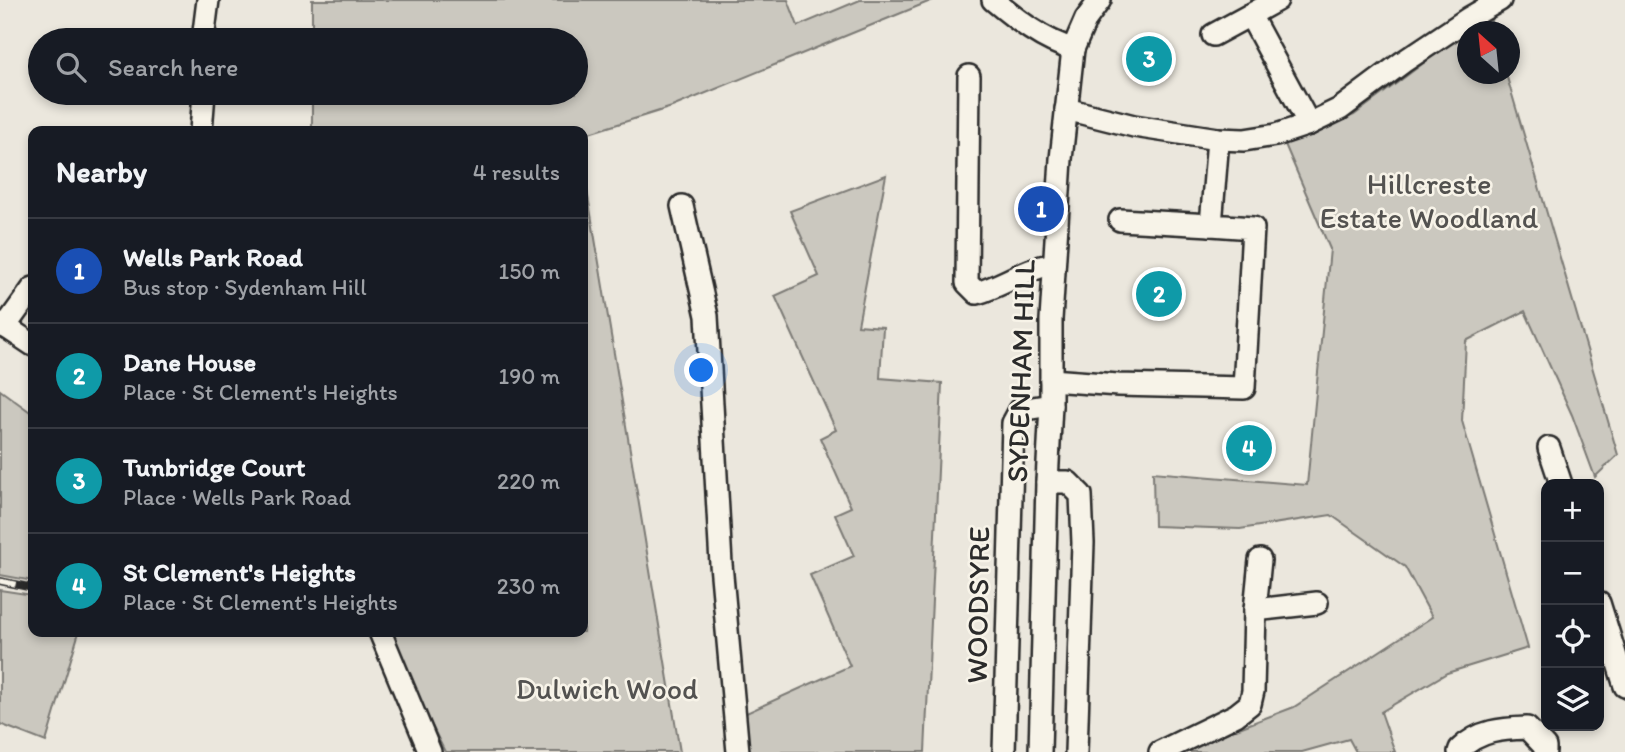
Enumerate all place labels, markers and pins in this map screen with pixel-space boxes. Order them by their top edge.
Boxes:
pin: 3 [1126,33,1172,85]
pin: 1 [1018,183,1064,235]
pin: 2 [1136,268,1182,320]
pin: 4 [1226,422,1272,474]

